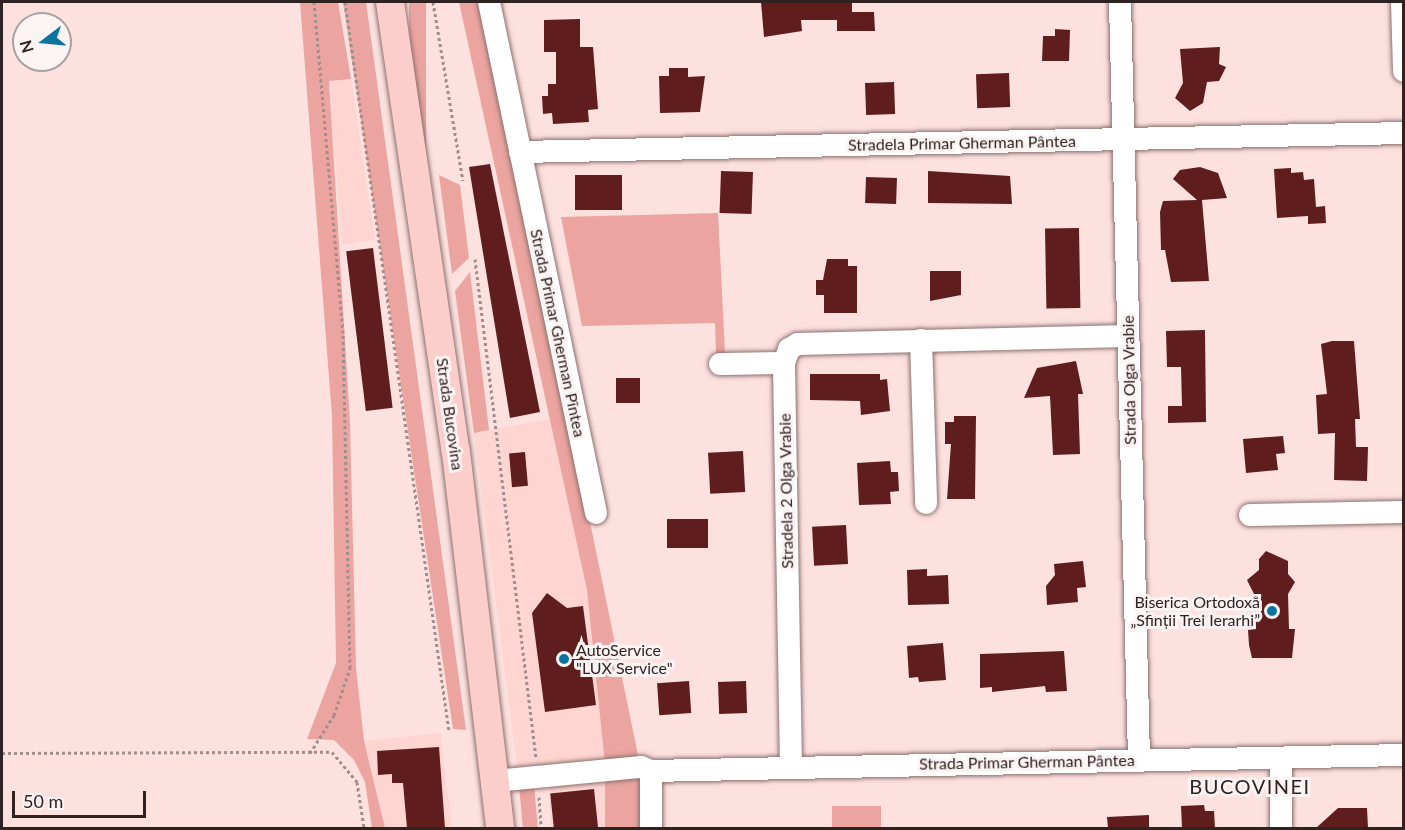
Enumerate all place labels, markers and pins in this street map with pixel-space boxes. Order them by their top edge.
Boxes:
place label: Biserica Ortodoxă „Sfinții Trei Ierarhi” [1130,592,1260,630]
marker: Biserica Ortodoxă „Sfinții Trei Ierarhi” [1265,604,1279,618]
place label: AutoService "LUX Service" [576,640,673,678]
marker: AutoService "LUX Service" [557,652,571,666]

